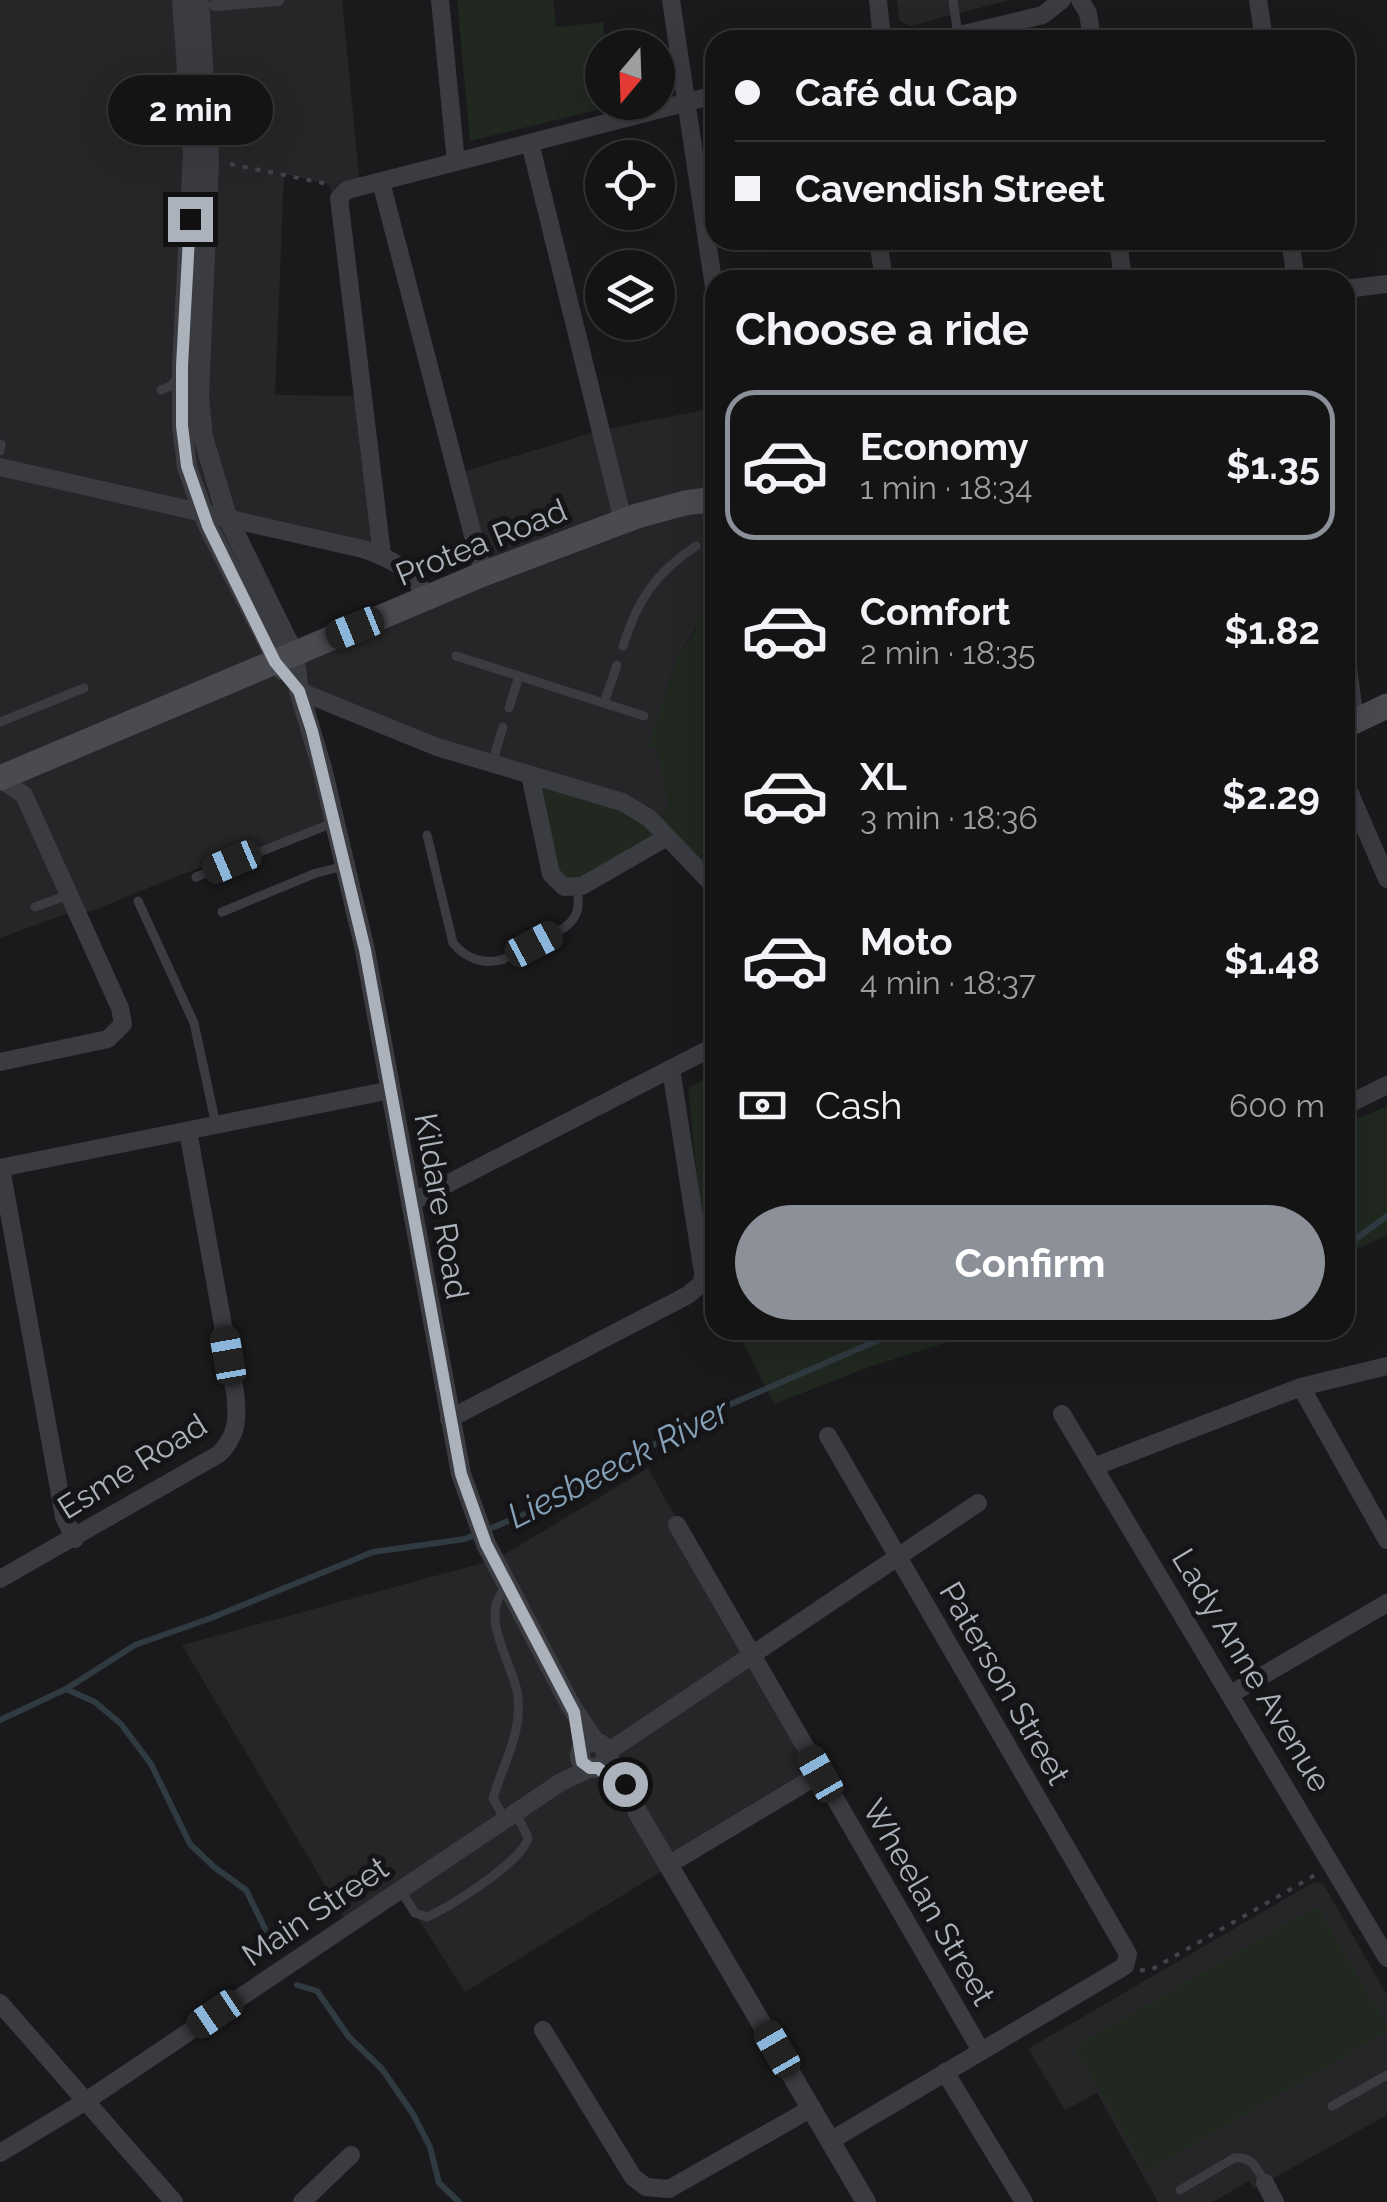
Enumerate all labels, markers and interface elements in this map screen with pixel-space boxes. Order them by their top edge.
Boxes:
north arrow [585,30,675,120]
map controls [585,30,675,340]
text: Café du Cap [795,70,1018,115]
callout: 2 min [108,74,272,144]
text: 2 min [149,91,232,128]
button: locate [585,140,675,230]
text: Cavendish Street [795,166,1105,211]
route end [168,197,213,242]
button: layers [585,250,675,340]
text: Choose a ride [735,303,1029,356]
icon: car [740,420,830,510]
text: Economy [860,424,1029,469]
text: $1.35 [1226,443,1320,488]
text: 1 min · 18:34 [860,469,1033,506]
street label: Protea Road [390,491,572,593]
icon: car [740,585,830,675]
text: Comfort [860,589,1010,634]
car [322,603,388,653]
text: $1.82 [1224,608,1320,653]
text: 2 min · 18:35 [860,634,1035,671]
icon: car [740,750,830,840]
text: XL [860,754,907,799]
text: $2.29 [1222,773,1320,818]
text: 3 min · 18:36 [860,799,1038,836]
car [199,836,265,888]
icon: car [740,915,830,1005]
car [500,917,568,971]
text: Moto [860,919,953,964]
text: $1.48 [1224,938,1320,983]
text: 4 min · 18:37 [860,964,1036,1001]
icon: cash [735,1078,790,1133]
text: Cash [815,1083,902,1128]
text: 600 m [1229,1087,1325,1124]
street label: Kildare Road [407,1110,477,1302]
button: Confirm [735,1205,1325,1320]
car [208,1324,248,1388]
water label: Liesbeeck River [500,1389,736,1536]
street label: Esme Road [51,1406,213,1526]
street label: Lady Anne Avenue [1165,1542,1339,1798]
street label: Paterson Street [932,1575,1078,1791]
car [792,1741,848,1807]
route start [603,1762,648,1807]
street label: Wheelan Street [855,1793,1003,2012]
street label: Main Street [235,1849,395,1973]
car [182,1985,248,2043]
car [749,2016,805,2082]

